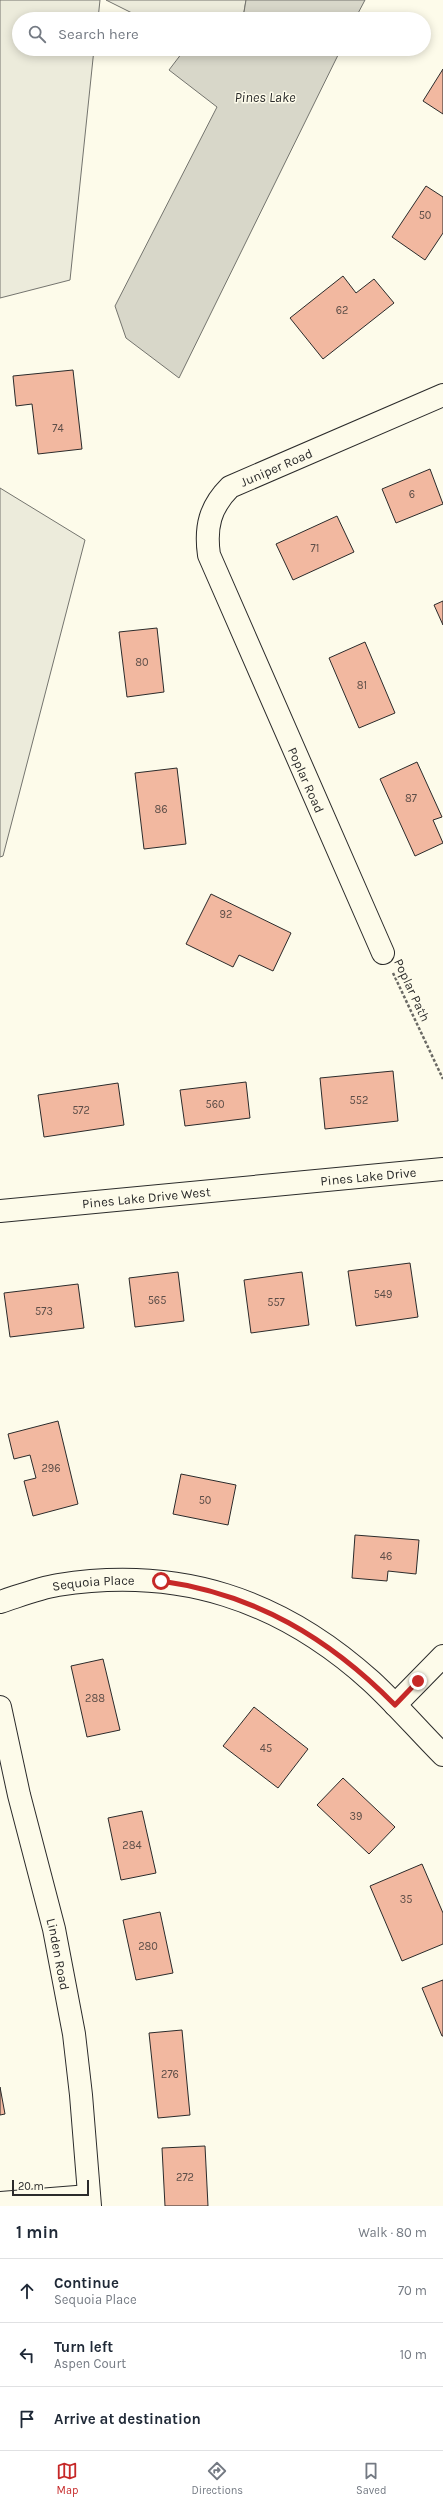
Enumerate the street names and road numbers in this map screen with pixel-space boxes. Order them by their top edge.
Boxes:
street label: Juniper Road [238,445,314,489]
street label: Poplar Road [285,745,327,815]
street label: Poplar Path [391,956,433,1024]
street label: Pines Lake Drive [320,1164,417,1188]
street label: Pines Lake Drive West [81,1184,211,1211]
street label: Sequoia Place [51,1572,135,1593]
street label: Linden Road [44,1916,73,1991]

